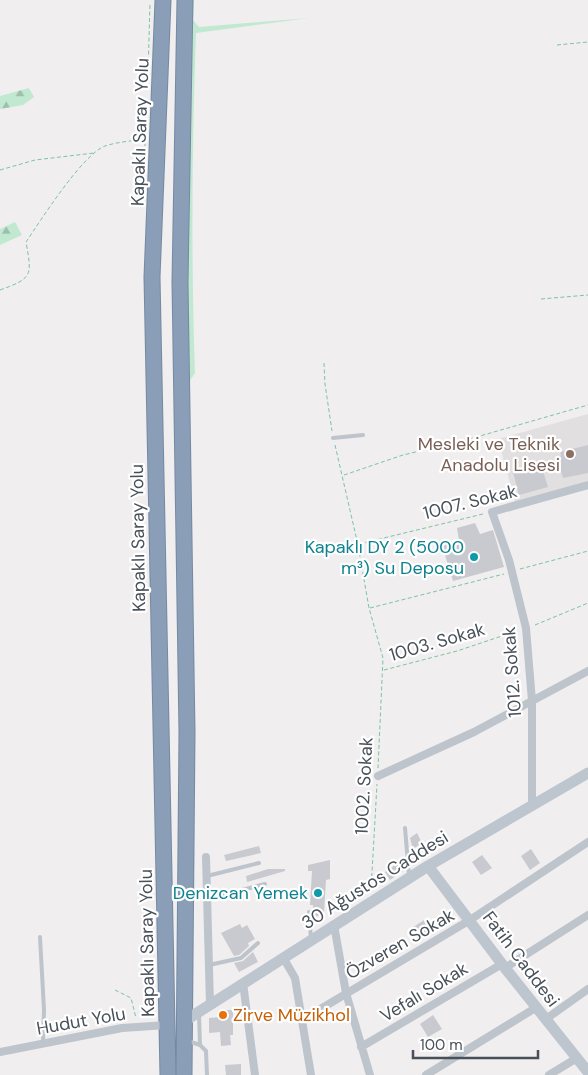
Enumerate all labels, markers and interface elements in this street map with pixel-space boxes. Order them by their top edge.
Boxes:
street label: Kapaklı Saray Yolu [125,58,155,206]
place label: Mesleki ve Teknik Anadolu Lisesi [418,432,560,477]
marker: Mesleki ve Teknik Anadolu Lisesi [564,448,576,460]
street label: Kapaklı Saray Yolu [125,464,151,612]
street label: 1007. Sokak [421,479,519,525]
place label: Kapaklı DY 2 (5000 m³) Su Deposu [305,535,464,580]
marker: Kapaklı DY 2 (5000 m³) Su Deposu [468,551,480,563]
street label: 1003. Sokak [386,617,488,667]
street label: 1012. Sokak [497,626,527,718]
street label: 1002. Sokak [349,737,379,835]
street label: 30 Ağustos Caddesi [297,825,453,935]
street label: Kapaklı Saray Yolu [134,869,160,1017]
place label: Denizcan Yemek [173,881,308,905]
marker: Denizcan Yemek [312,887,324,899]
street label: Özveren Sokak [341,903,459,985]
street label: Fatih Caddesi [477,906,565,1012]
street label: Vefalı Sokak [376,956,472,1028]
street label: Hudut Yolu [35,1001,127,1041]
place label: Zirve Müzikhol [233,1003,350,1027]
marker: Zirve Müzikhol [217,1009,229,1021]
scale bar [413,1028,538,1060]
text: 100 m [420,1035,463,1055]

